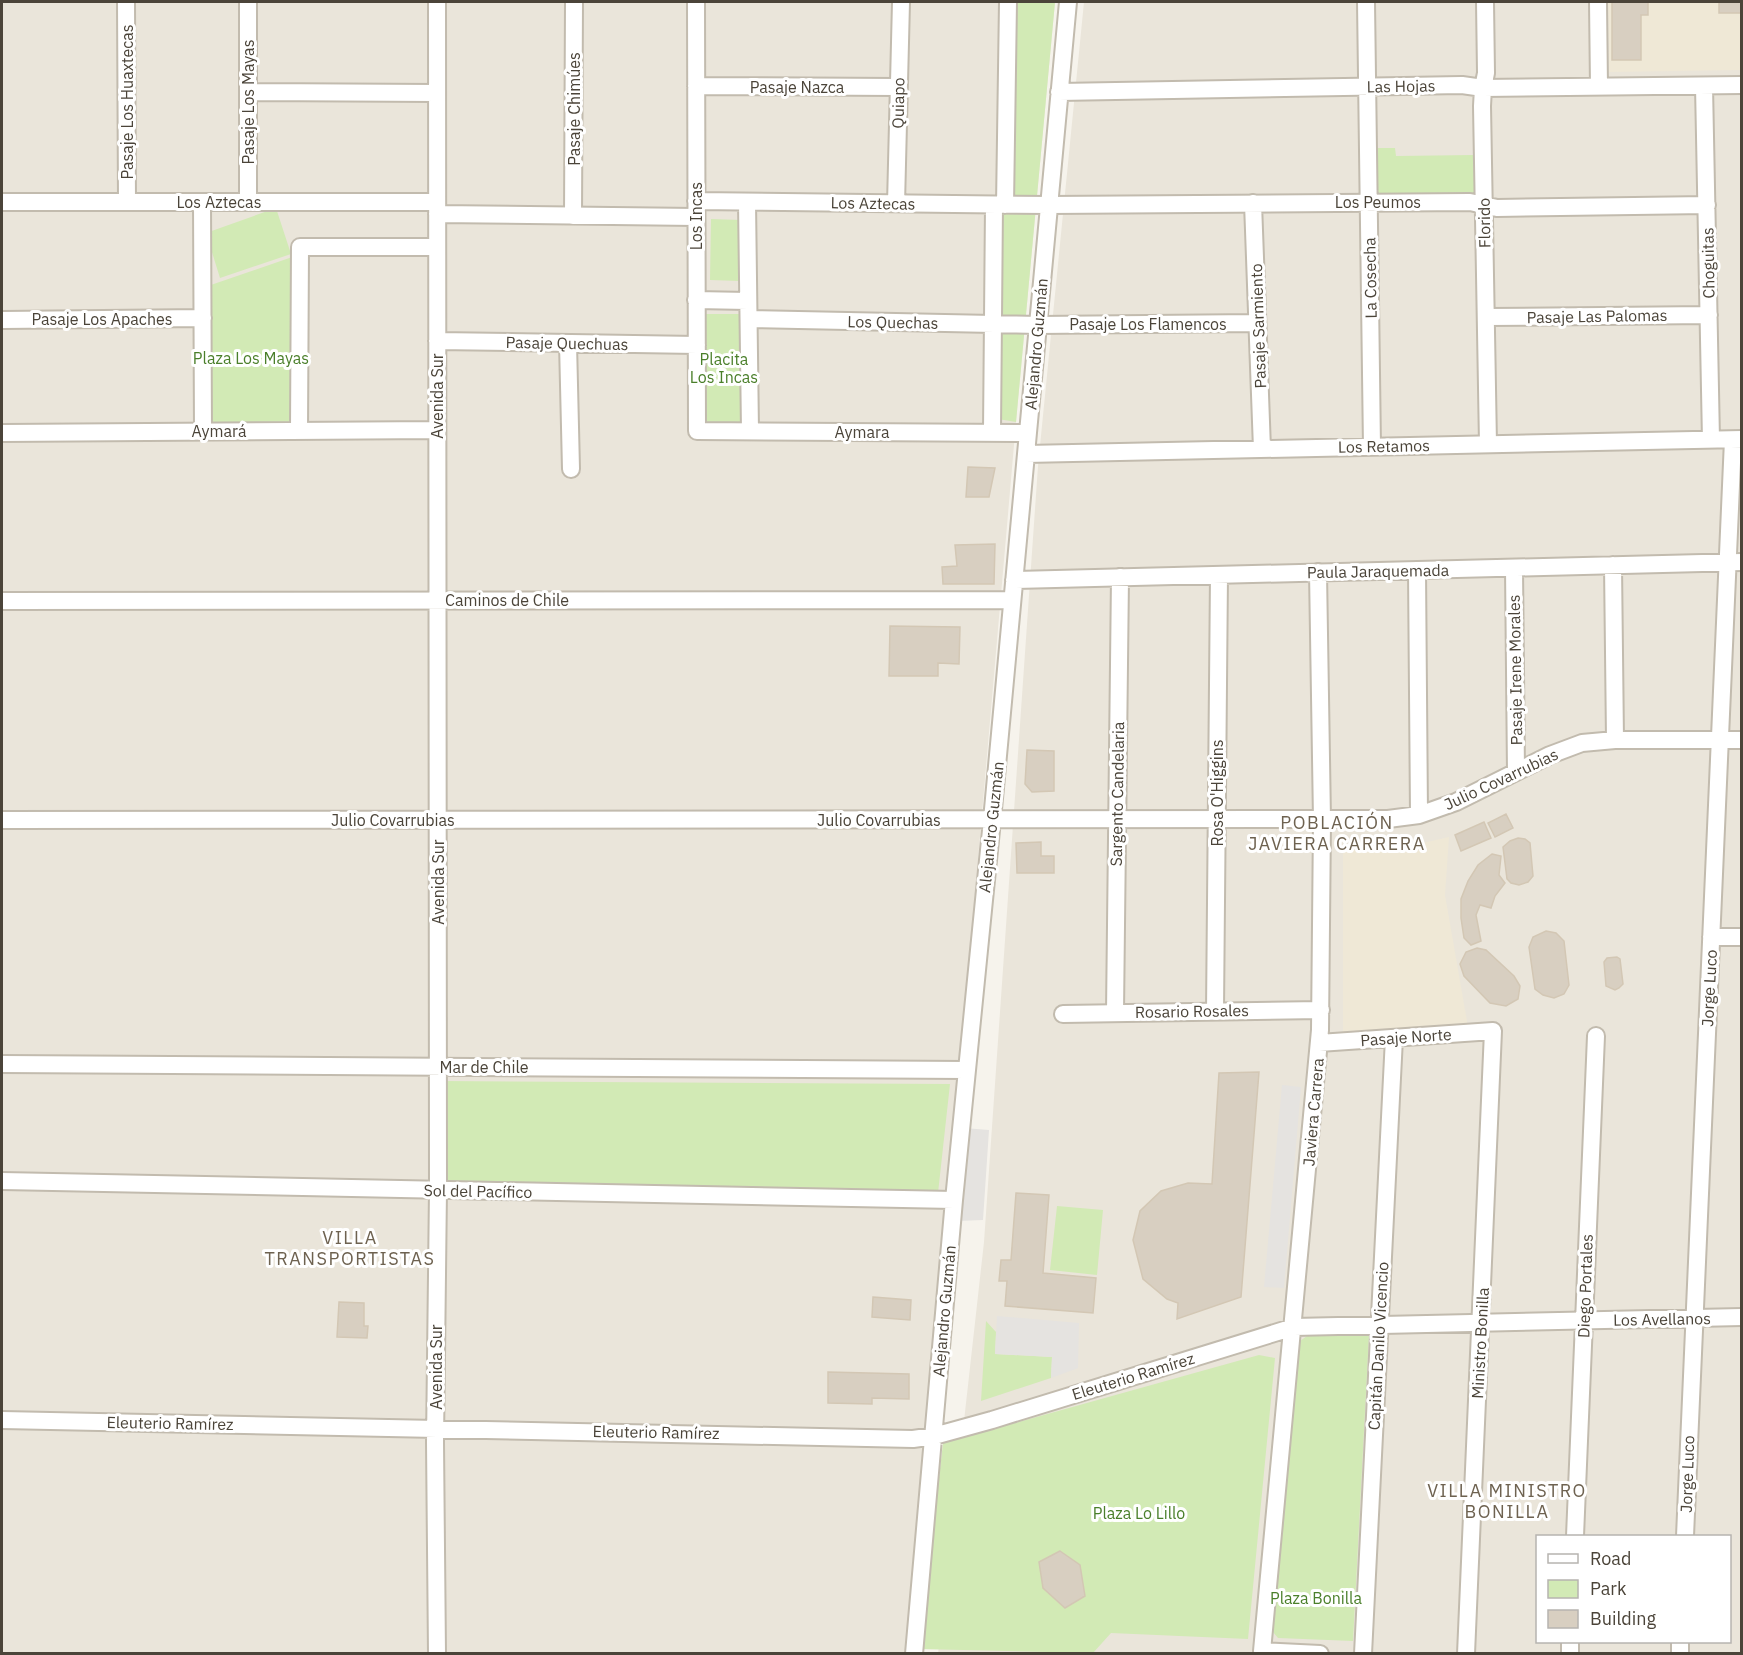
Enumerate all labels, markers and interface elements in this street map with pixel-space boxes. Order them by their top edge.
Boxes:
street label: Pasaje Los Huaxtecas [117,24,137,180]
street label: Pasaje Los Mayas [238,40,258,164]
street label: Pasaje Chimúes [564,52,584,166]
street label: Las Hojas [1366,75,1436,97]
street label: Pasaje Nazca [750,77,845,97]
street label: Quiapo [888,77,908,129]
street label: Los Incas [686,182,706,250]
street label: Los Aztecas [177,192,261,212]
street label: Los Aztecas [830,192,916,214]
street label: Los Peumos [1335,192,1421,212]
street label: Florido [1474,198,1494,248]
street label: Choguitas [1697,227,1719,299]
street label: La Cosecha [1359,237,1381,319]
street label: Pasaje Sarmiento [1246,263,1270,389]
street label: Alejandro Guzmán [1020,277,1052,411]
street label: Pasaje Las Palomas [1526,305,1668,327]
street label: Pasaje Los Apaches [31,309,173,329]
street label: Los Quechas [847,311,939,333]
street label: Pasaje Los Flamencos [1069,314,1227,334]
street label: Pasaje Quechuas [505,332,629,354]
park label: Plaza Los Mayas [193,348,309,368]
park label: Placita Los Incas [690,349,758,387]
street label: Avenida Sur [427,353,447,439]
street label: Aymará [192,421,247,441]
street label: Aymara [835,422,890,442]
street label: Los Retamos [1338,435,1430,457]
street label: Paula Jaraquemada [1307,560,1450,582]
street label: Caminos de Chile [445,590,569,610]
street label: Pasaje Irene Morales [1504,594,1526,746]
street label: Sargento Candelaria [1106,721,1128,867]
street label: Rosa O'Higgins [1207,739,1227,847]
street label: Julio Covarrubias [1441,744,1561,814]
street label: Alejandro Guzmán [974,760,1008,894]
street label: Julio Covarrubias [331,810,455,830]
street label: Julio Covarrubias [817,810,941,830]
district label: POBLACIÓN JAVIERA CARRERA [1248,811,1426,855]
street label: Avenida Sur [428,839,448,925]
street label: Jorge Luco [1697,949,1721,1027]
street label: Rosario Rosales [1135,1000,1249,1022]
street label: Pasaje Norte [1360,1024,1453,1050]
street label: Mar de Chile [439,1057,529,1077]
street label: Javiera Carrera [1298,1057,1328,1167]
street label: Sol del Pacífico [423,1180,533,1202]
district label: VILLA TRANSPORTISTAS [265,1226,436,1270]
street label: Diego Portales [1573,1234,1597,1338]
street label: Alejandro Guzmán [928,1244,960,1378]
street label: Capitán Danilo Vicencio [1364,1261,1392,1431]
street label: Ministro Bonilla [1467,1286,1493,1399]
street label: Los Avellanos [1613,1308,1711,1330]
street label: Avenida Sur [426,1324,446,1410]
street label: Eleuterio Ramírez [1069,1348,1197,1404]
street label: Eleuterio Ramírez [106,1412,234,1434]
street label: Eleuterio Ramírez [592,1421,720,1443]
street label: Jorge Luco [1676,1435,1698,1513]
district label: VILLA MINISTRO BONILLA [1427,1479,1587,1523]
park label: Plaza Lo Lillo [1093,1503,1185,1523]
legend [1536,1535,1731,1643]
text: Road [1590,1547,1631,1570]
text: Park [1590,1577,1627,1600]
park label: Plaza Bonilla [1270,1588,1362,1608]
text: Building [1590,1607,1657,1630]

